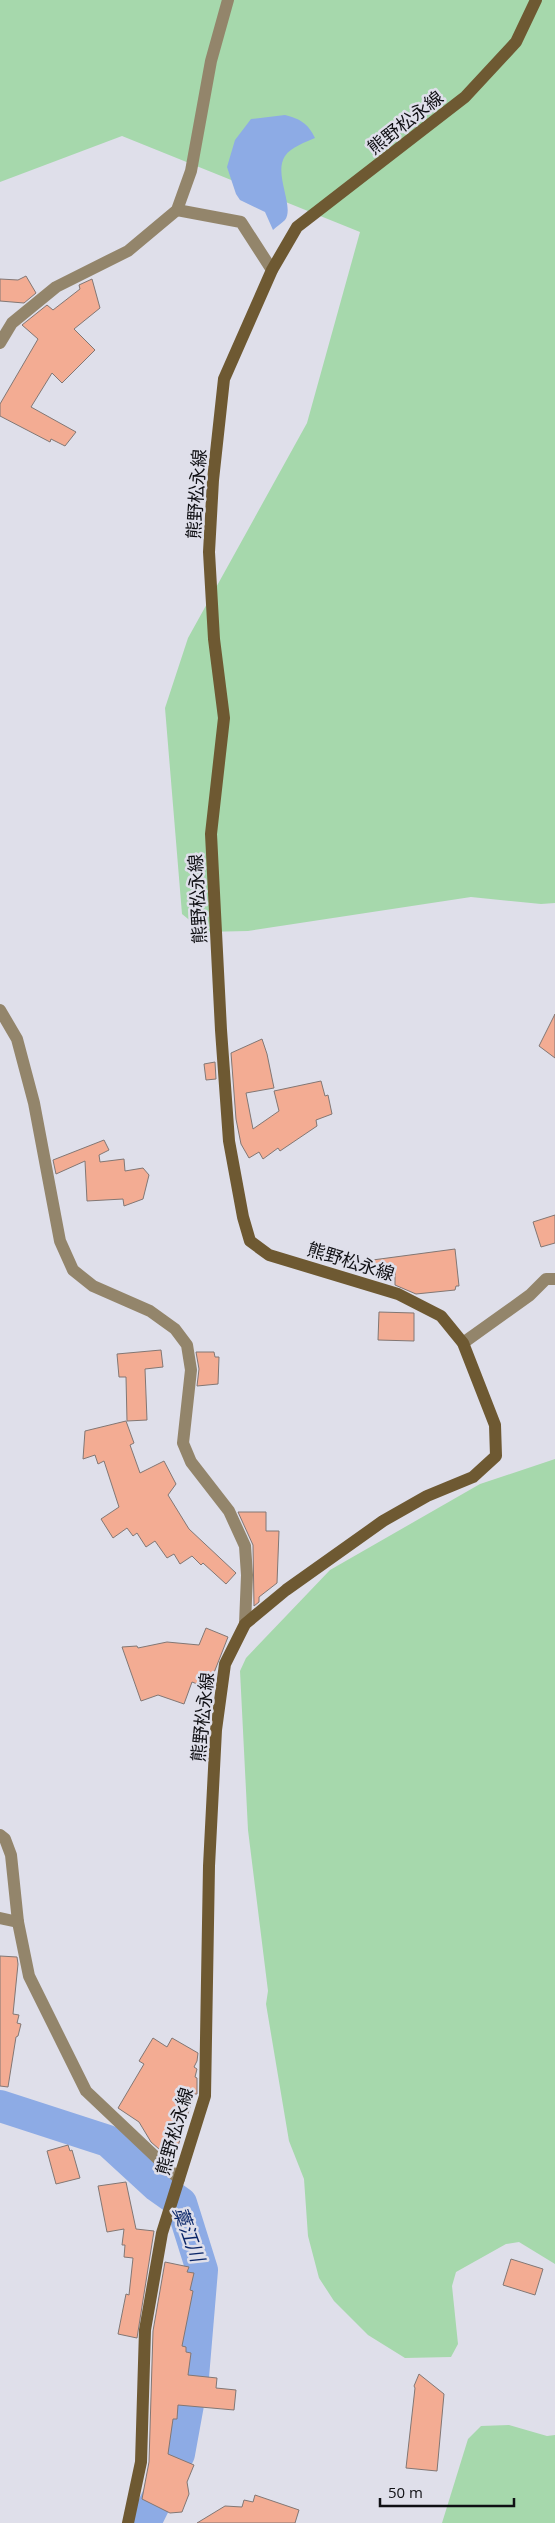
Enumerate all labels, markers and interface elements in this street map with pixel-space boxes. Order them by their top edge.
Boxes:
street label: 熊野松永線 [362,85,448,159]
street label: 熊野松永線 [181,448,211,540]
street label: 熊野松永線 [183,853,211,945]
street label: 熊野松永線 [304,1236,398,1286]
street label: 熊野松永線 [185,1671,219,1763]
street label: 熊野松永線 [150,2084,198,2178]
water label: 藁江川 [167,2203,212,2267]
scale bar [380,2476,514,2508]
text: 50 m [388,2482,423,2502]

